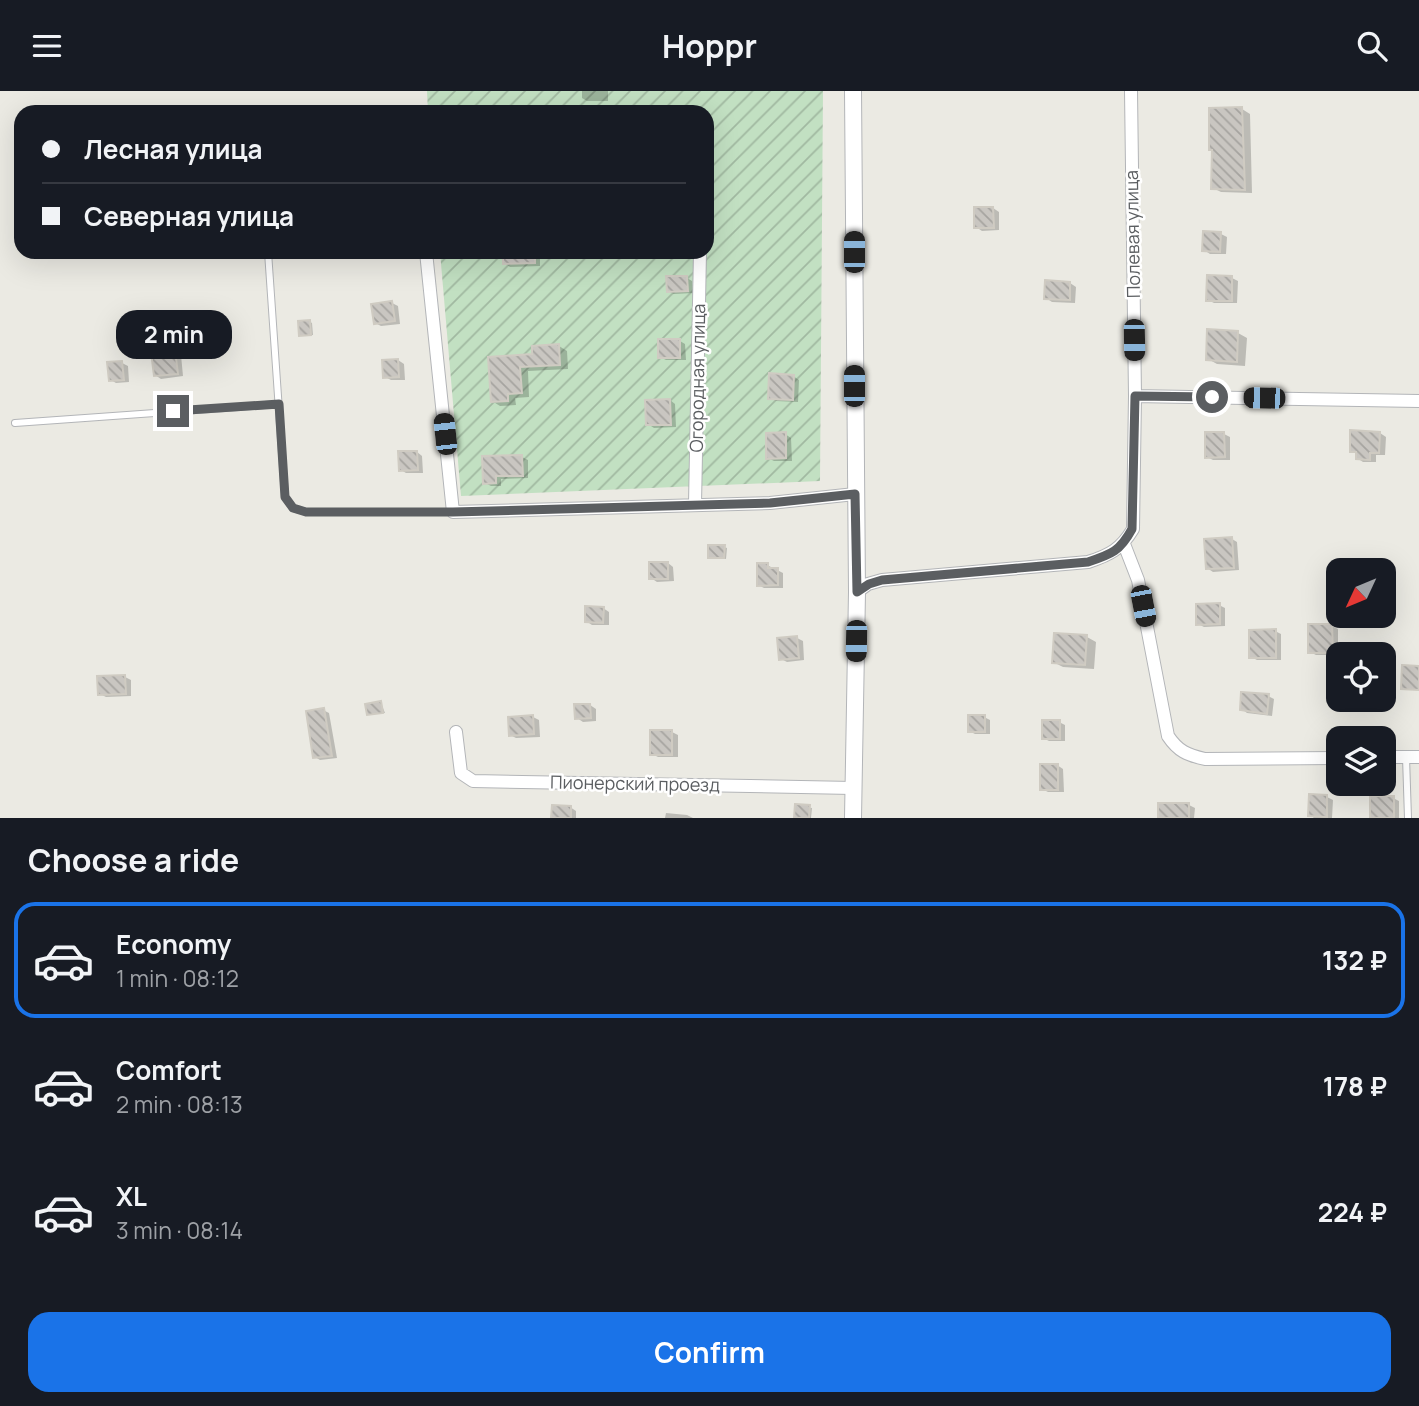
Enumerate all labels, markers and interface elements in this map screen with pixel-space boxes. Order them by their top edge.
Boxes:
text: Hoppr [662,24,757,68]
icon: menu [28,27,66,65]
icon: search [1353,27,1391,65]
text: Лесная улица [84,131,262,167]
street label: Полевая улица [1119,170,1145,298]
text: Северная улица [84,198,294,234]
car [844,231,865,273]
street label: Огородная улица [684,303,710,453]
callout: 2 min [115,309,231,359]
text: 2 min [144,318,204,350]
car [1124,319,1145,361]
car [844,365,865,407]
route start [1196,381,1228,413]
car [1243,387,1286,409]
route end [157,395,189,427]
car [433,412,458,456]
north arrow [1326,558,1396,628]
map controls [1326,558,1396,796]
car [1129,583,1158,629]
car [846,620,867,662]
button: locate [1326,642,1396,712]
button: layers [1326,726,1396,796]
street label: Пионерский проезд [550,770,720,796]
text: Choose a ride [28,838,239,882]
text: Economy [116,926,231,962]
icon: car [32,929,95,992]
text: 132 ₽ [1322,942,1387,978]
text: 1 min · 08:12 [116,962,239,994]
text: Comfort [116,1052,222,1088]
icon: car [32,1055,95,1118]
text: 178 ₽ [1323,1068,1387,1104]
text: 2 min · 08:13 [116,1088,243,1120]
text: XL [116,1178,147,1214]
icon: car [32,1181,95,1244]
text: 224 ₽ [1318,1194,1387,1230]
text: 3 min · 08:14 [116,1214,243,1246]
button: Confirm [28,1312,1391,1392]

